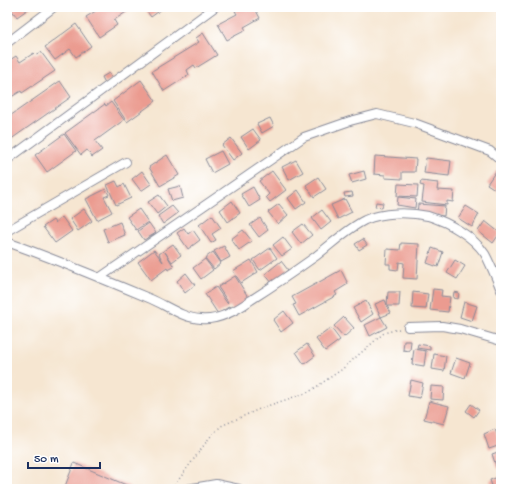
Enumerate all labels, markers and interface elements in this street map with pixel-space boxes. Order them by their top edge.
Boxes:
scale bar [28,444,100,470]
text: 50 m [34,453,59,467]

